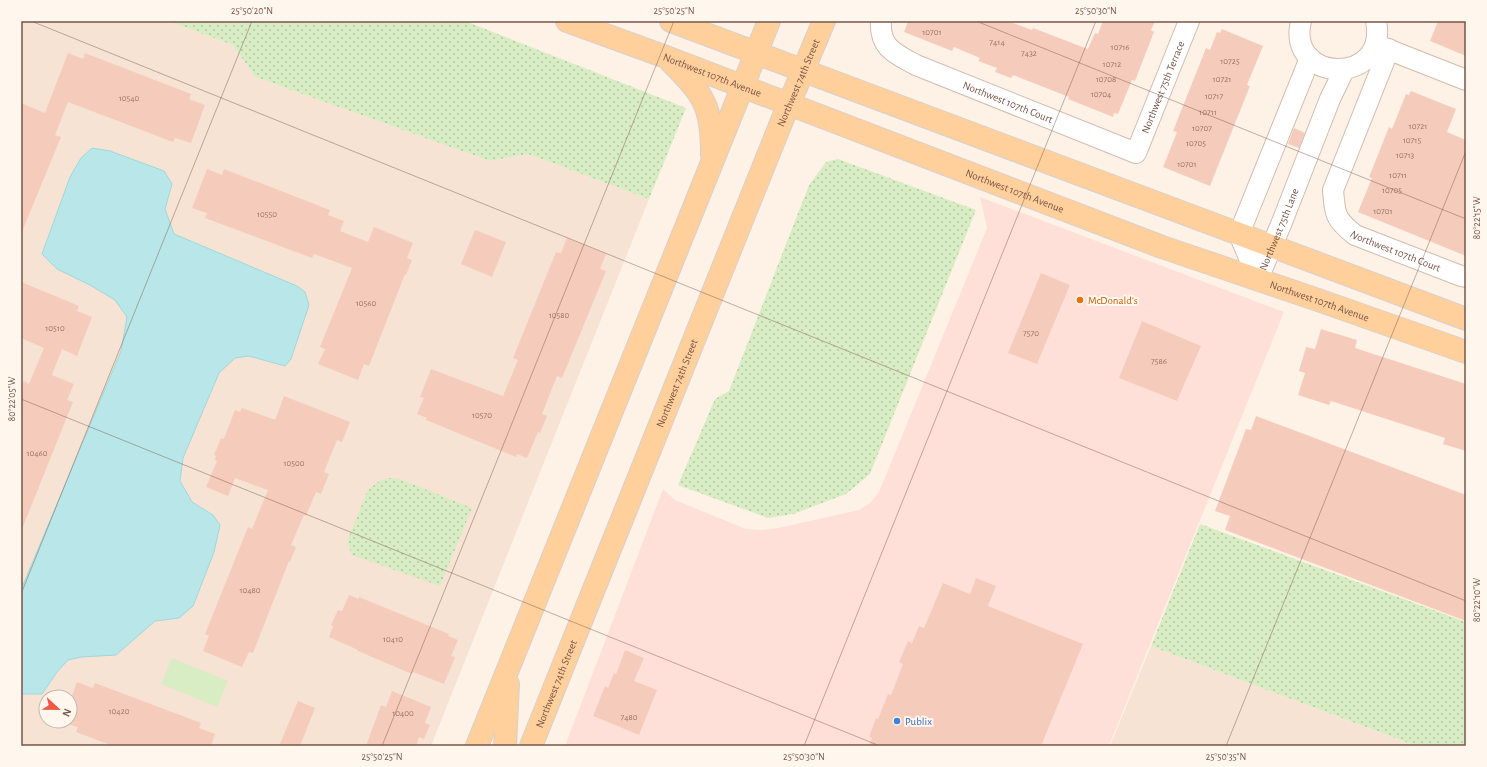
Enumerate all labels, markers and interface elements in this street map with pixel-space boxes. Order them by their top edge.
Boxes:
text: 25°50'20"N [231,6,273,16]
text: 25°50'25"N [653,6,695,16]
text: 25°50'30"N [1075,6,1117,16]
house number: 10701 [922,28,942,37]
street label: Northwest 74th Street [775,37,822,128]
house number: 7414 [989,38,1005,47]
street label: Northwest 75th Terrace [1140,39,1186,135]
house number: 10716 [1111,43,1129,52]
house number: 7432 [1021,49,1037,58]
street label: Northwest 107th Avenue [662,51,763,99]
house number: 10725 [1220,57,1240,66]
house number: 10712 [1103,60,1121,69]
house number: 10708 [1096,75,1116,84]
house number: 10721 [1213,75,1231,84]
street label: Northwest 107th Court [961,79,1055,125]
house number: 10704 [1091,90,1112,99]
house number: 10717 [1205,92,1223,101]
house number: 10540 [119,94,140,103]
house number: 10711 [1199,108,1217,117]
house number: 10721 [1409,122,1427,131]
house number: 10707 [1192,124,1212,133]
house number: 10715 [1403,136,1421,145]
house number: 10705 [1186,139,1206,148]
house number: 10713 [1396,151,1414,160]
house number: 10701 [1177,160,1197,169]
street label: Northwest 107th Avenue [964,167,1065,215]
house number: 10711 [1389,171,1407,180]
house number: 10705 [1382,186,1402,195]
street label: Northwest 75th Lane [1257,187,1301,272]
text: 80°22'15"W [1472,196,1482,240]
house number: 10701 [1373,207,1393,216]
house number: 10550 [257,210,277,219]
street label: Northwest 107th Court [1348,228,1443,274]
street label: Northwest 107th Avenue [1268,279,1371,324]
marker: McDonald's [1075,295,1085,305]
place label: McDonald's [1088,295,1138,306]
house number: 10560 [356,299,377,308]
house number: 10580 [549,311,570,320]
house number: 10510 [45,324,65,333]
house number: 7570 [1023,329,1039,338]
street label: Northwest 74th Street [654,337,700,429]
house number: 7586 [1151,357,1167,366]
text: 80°22'05"W [7,376,17,422]
house number: 10570 [472,411,492,420]
house number: 10460 [26,449,48,458]
house number: 10500 [283,459,305,468]
text: 80°22'10"W [1472,578,1482,622]
house number: 10480 [239,586,261,595]
house number: 10410 [383,635,403,644]
street label: Northwest 74th Street [534,638,579,730]
north arrow [38,689,78,729]
text: N [60,707,73,718]
house number: 10420 [108,707,130,716]
house number: 10400 [392,709,414,718]
house number: 7480 [620,713,638,722]
marker: Publix [892,716,902,726]
place label: Publix [905,716,932,727]
text: 25°50'25"N [361,752,403,762]
text: 25°50'30"N [783,752,825,762]
text: 25°50'35"N [1206,752,1246,762]

